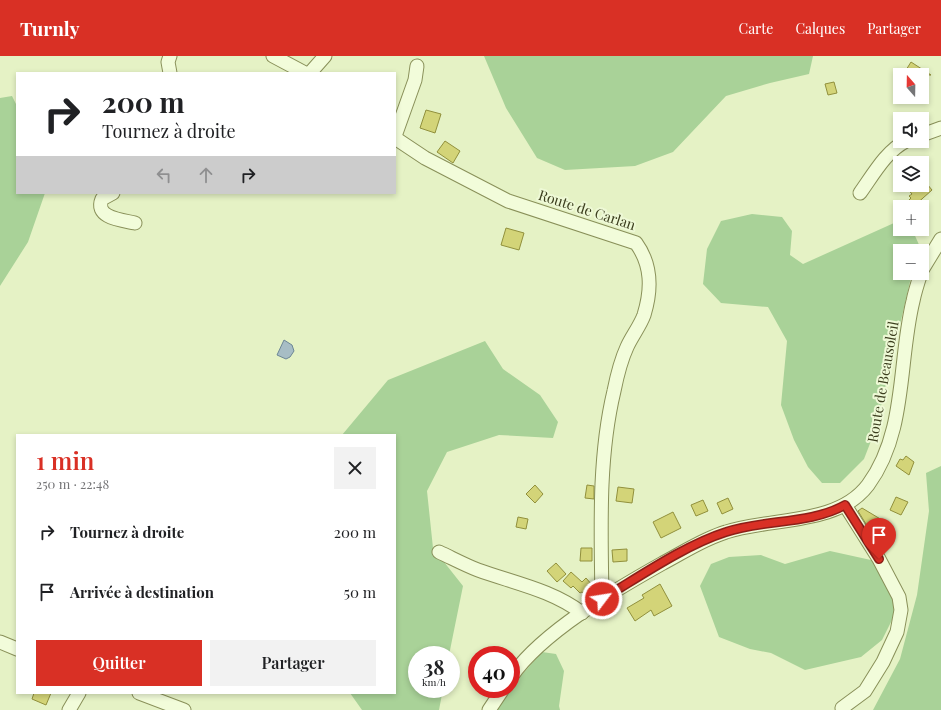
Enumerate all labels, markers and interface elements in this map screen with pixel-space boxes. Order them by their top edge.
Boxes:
text: Turnly [20,15,80,41]
text: Carte [739,19,773,38]
text: Calques [795,19,845,38]
text: Partager [867,19,921,38]
north arrow [893,68,929,104]
map controls [893,68,929,280]
text: 200 m [102,83,185,120]
icon: right [36,88,88,140]
button: sound [893,112,929,148]
text: Tournez à droite [102,119,236,143]
button: layers [893,156,929,192]
icon: left [153,164,175,186]
icon: ahead [195,164,217,186]
icon: right [237,164,259,186]
street label: Route de Carlan [536,185,639,234]
button: + [893,200,929,236]
button: − [893,244,929,280]
street label: Route de Beausoleil [862,320,903,444]
text: 1 min [36,444,94,476]
button: close [334,447,376,489]
text: 250 m · 22:48 [36,475,109,492]
pin [862,518,896,559]
icon: right [36,521,58,543]
text: Tournez à droite [70,522,184,542]
text: 200 m [334,522,376,542]
icon: arrive [868,524,890,546]
position arrow [581,578,623,620]
icon: arrive [36,581,58,603]
text: Arrivée à destination [70,582,214,602]
text: 50 m [344,582,376,602]
button: Quitter [36,640,202,686]
button: Partager [210,640,376,686]
speed limit sign: 40 [468,646,520,698]
text: 38 [424,653,444,680]
text: km/h [422,675,446,689]

